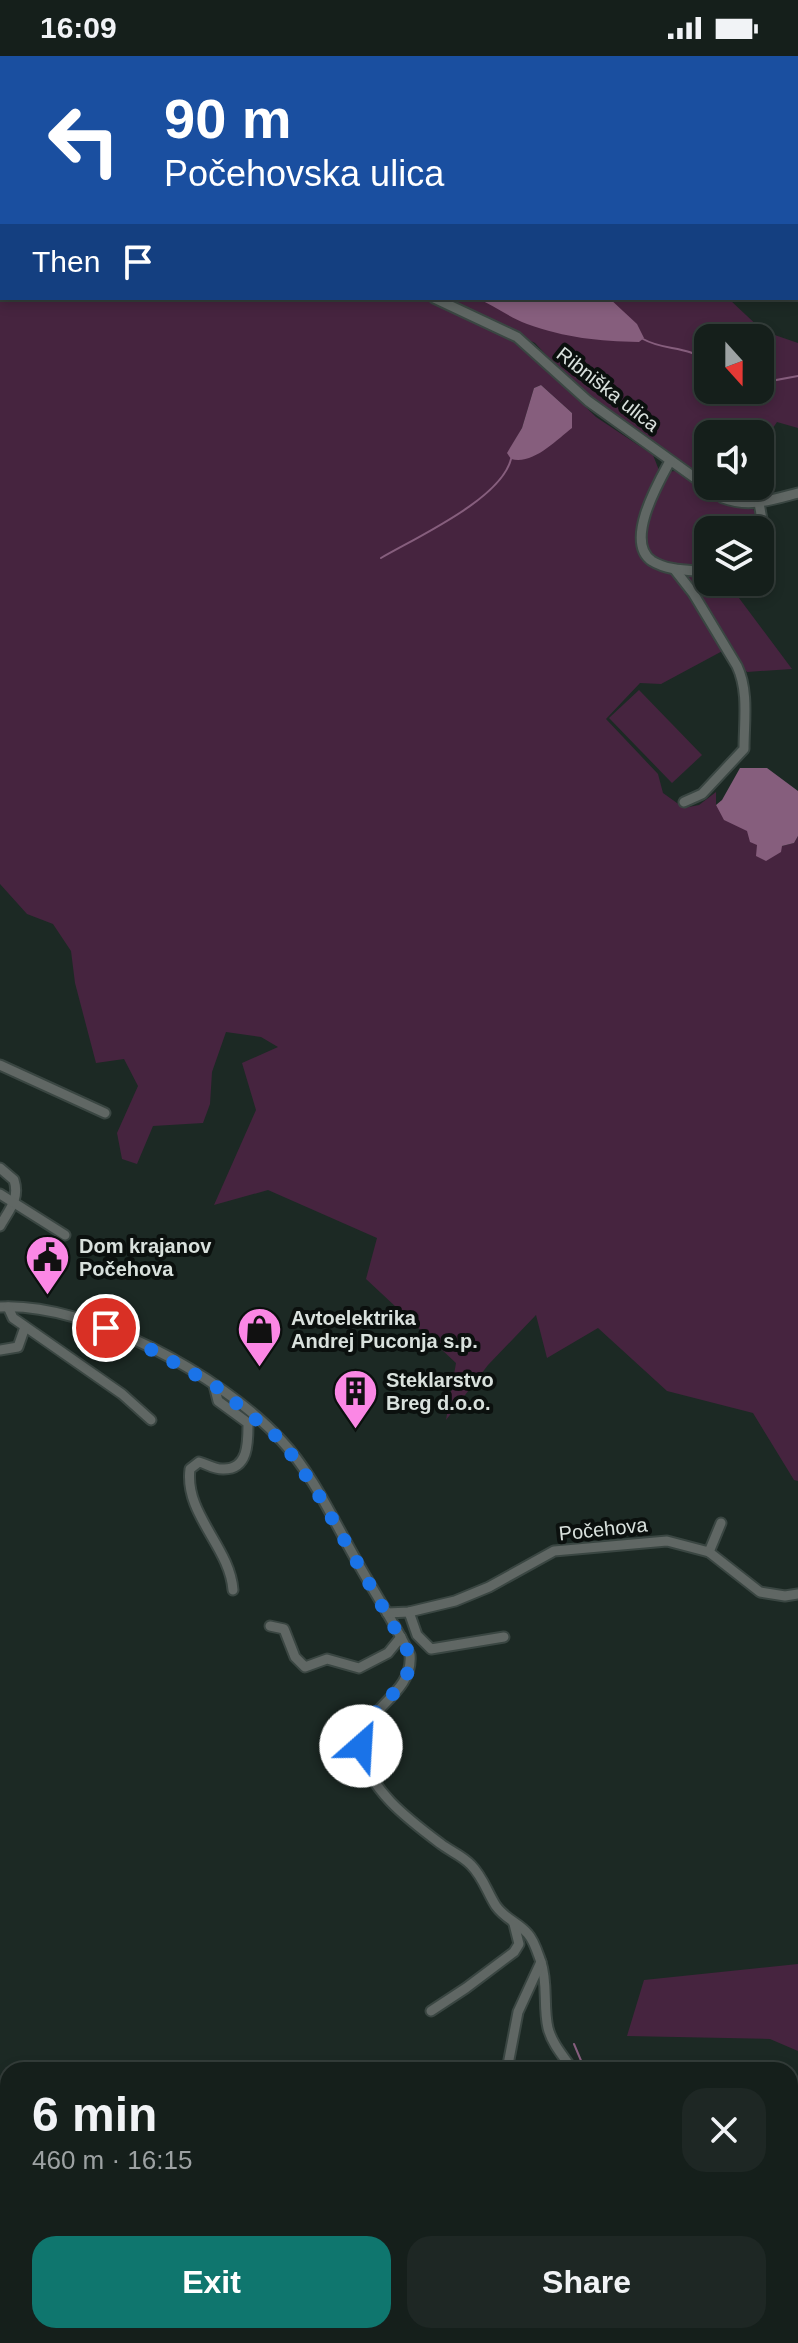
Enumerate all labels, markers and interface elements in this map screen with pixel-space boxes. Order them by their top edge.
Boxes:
text: 16:09 [40,11,117,44]
text: 90 m [164,87,292,150]
icon: left [32,88,136,192]
text: Počehovska ulica [164,153,444,194]
icon: arrive [116,240,160,284]
text: Then [32,245,100,278]
north arrow [694,324,774,404]
map controls [694,324,774,596]
street label: Ribniška ulica [553,342,664,436]
button: sound [694,420,774,500]
button: layers [694,516,774,596]
public building icon: Dom krajanov Počehova [24,1234,72,1297]
place label: Dom krajanov Počehova [79,1235,212,1280]
pin [72,1294,140,1362]
icon: arrive [84,1306,128,1350]
shop icon: Avtoelektrika Andrej Puconja s.p. [236,1306,284,1369]
place label: Avtoelektrika Andrej Puconja s.p. [291,1307,478,1352]
building icon: Steklarstvo Breg d.o.o. [331,1367,379,1430]
place label: Steklarstvo Breg d.o.o. [386,1369,494,1414]
street label: Počehova [558,1513,649,1545]
position arrow [319,1704,403,1788]
text: 6 min [32,2088,157,2141]
button: close [682,2088,766,2172]
text: 460 m · 16:15 [32,2145,192,2175]
button: Exit [32,2236,391,2328]
button: Share [407,2236,766,2328]

